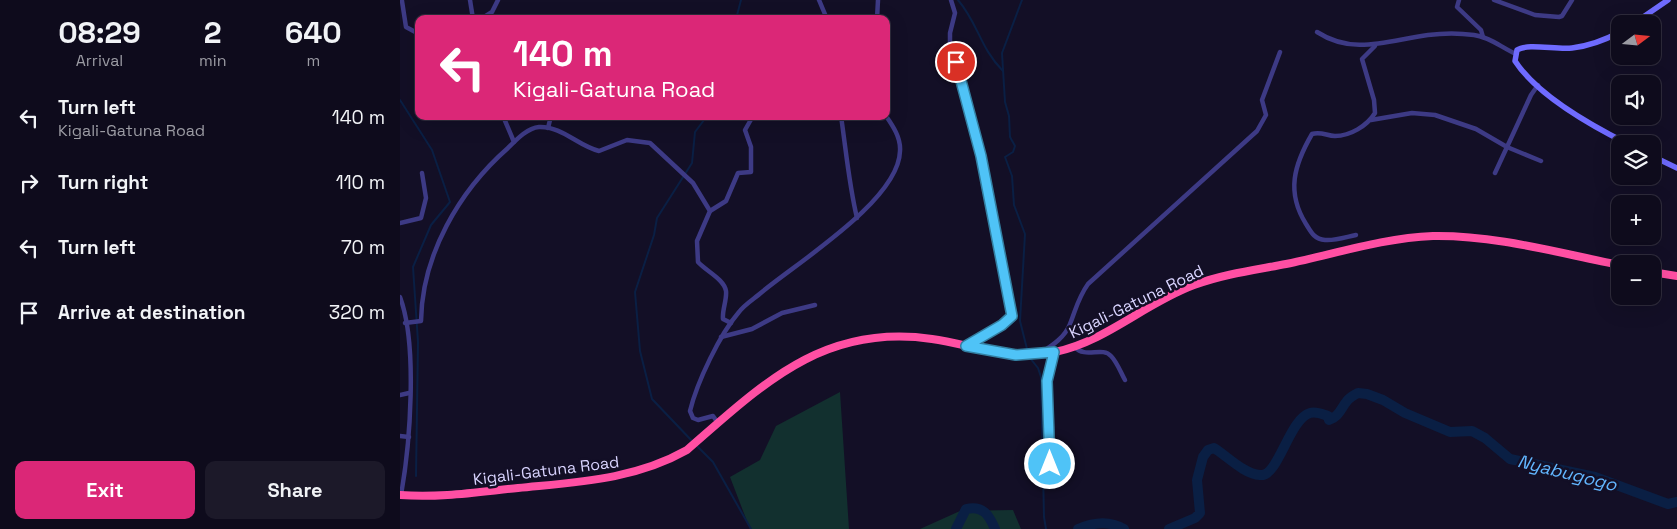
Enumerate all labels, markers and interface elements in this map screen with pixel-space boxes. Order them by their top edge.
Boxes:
text: 08:29 [58,13,141,52]
text: 2 [204,13,222,52]
text: 640 [285,13,342,52]
north arrow [1611,15,1661,65]
map controls [1611,15,1661,305]
text: 140 m [513,32,613,76]
icon: left [430,35,495,100]
pin [935,41,977,83]
icon: arrive [942,48,970,76]
text: Arrival [76,50,123,71]
text: min [199,50,227,71]
text: m [306,50,320,71]
text: Kigali-Gatuna Road [513,75,715,103]
button: sound [1611,75,1661,125]
text: Turn left [58,95,136,120]
icon: left [15,104,43,132]
text: 140 m [332,105,385,130]
text: Kigali-Gatuna Road [58,120,205,141]
button: layers [1611,135,1661,185]
icon: right [15,169,43,197]
text: Turn right [58,170,148,195]
text: 110 m [336,170,385,195]
button: + [1611,195,1661,245]
icon: left [15,234,43,262]
text: Turn left [58,235,136,260]
text: 70 m [341,235,385,260]
button: − [1611,255,1661,305]
street label: Kigali-Gatuna Road [1066,260,1207,343]
icon: arrive [15,299,43,327]
text: Arrive at destination [58,300,246,325]
text: 320 m [329,300,385,325]
position arrow [1023,437,1075,489]
water label: Nyabugogo [1515,449,1620,496]
street label: Kigali-Gatuna Road [472,451,620,490]
button: Exit [15,461,195,519]
button: Share [205,461,385,519]

